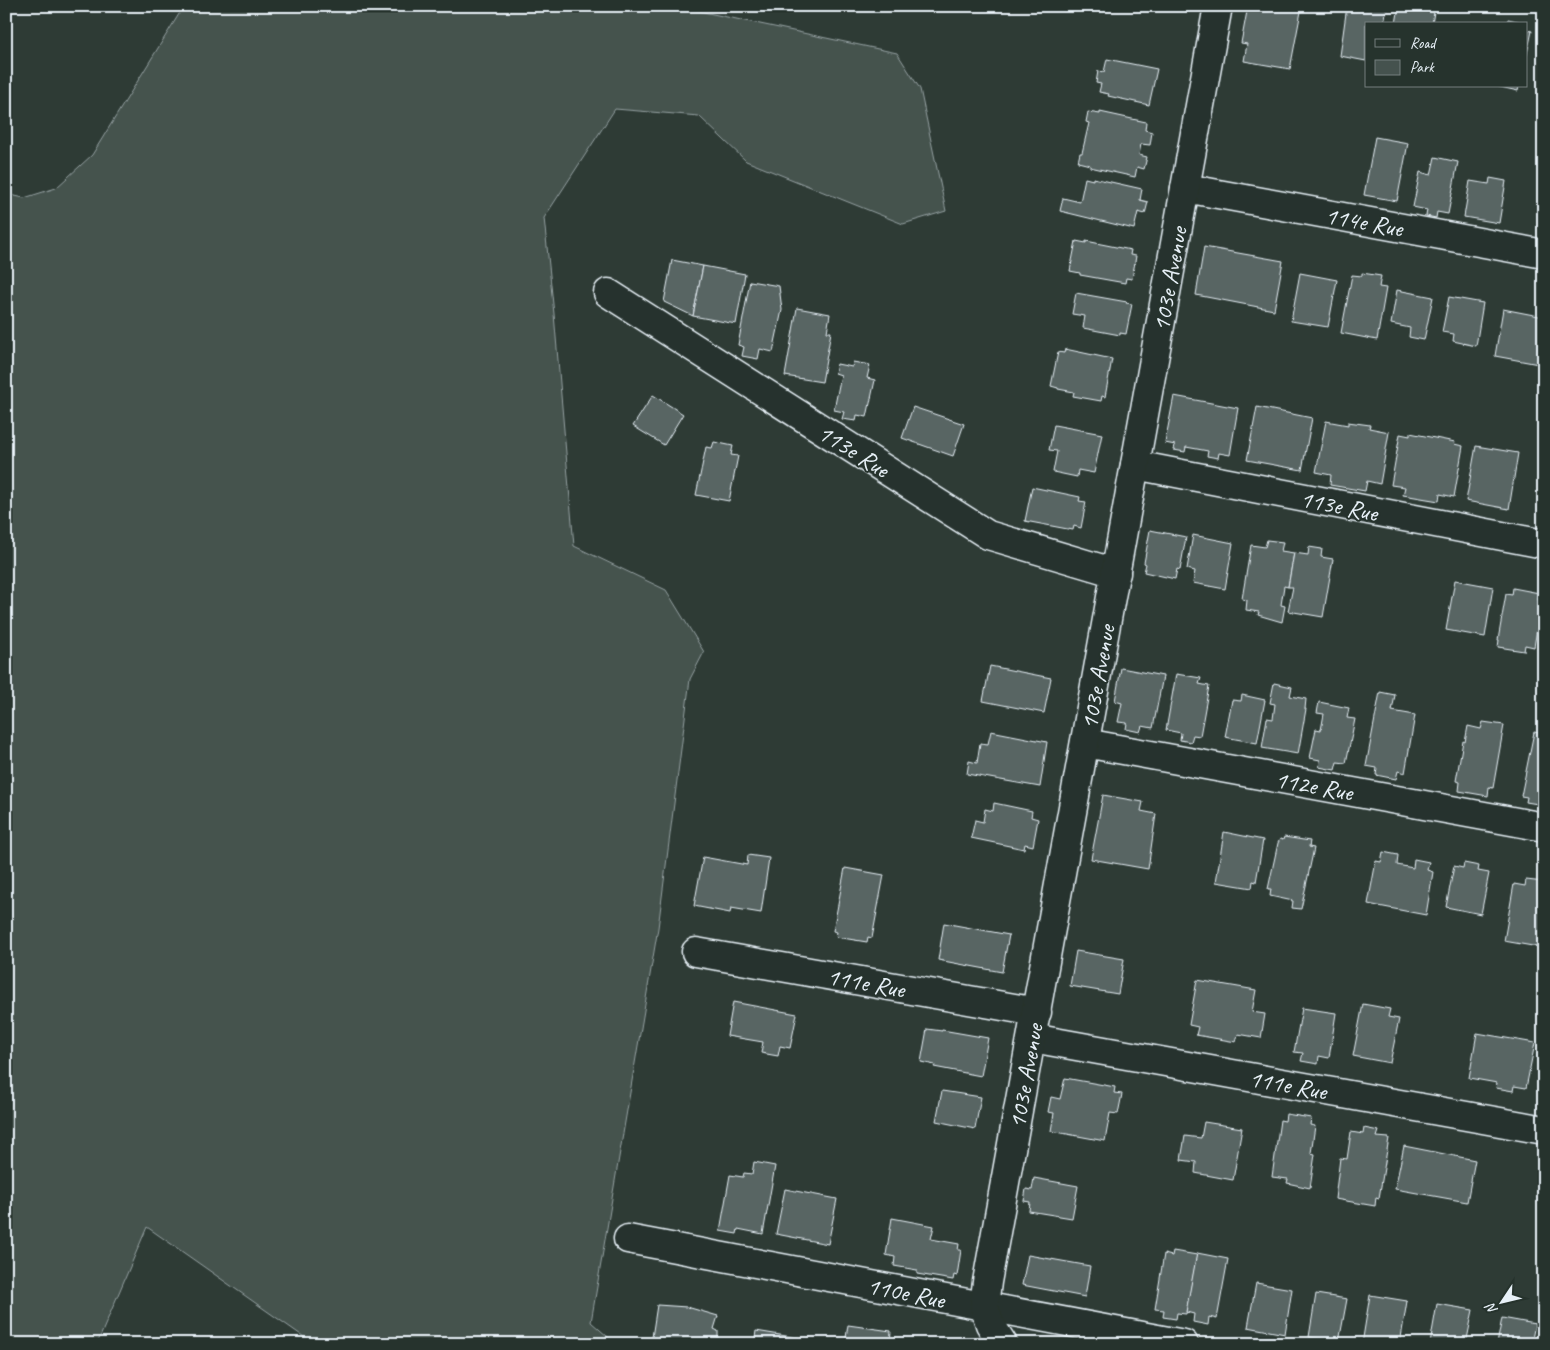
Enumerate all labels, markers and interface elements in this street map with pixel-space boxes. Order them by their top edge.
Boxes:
legend [1365,22,1528,88]
text: Road [1410,34,1437,53]
text: Park [1410,58,1435,77]
street label: 114e Rue [1323,199,1407,245]
street label: 103e Avenue [1145,223,1195,334]
street label: 113e Rue [812,417,897,486]
street label: 113e Rue [1297,483,1382,530]
street label: 103e Avenue [1073,621,1123,732]
street label: 112e Rue [1273,763,1357,809]
street label: 111e Rue [825,960,909,1006]
street label: 103e Avenue [1001,1020,1051,1131]
street label: 111e Rue [1247,1062,1331,1108]
street label: 110e Rue [864,1270,949,1317]
north arrow [1478,1278,1528,1328]
text: N [1481,1299,1501,1318]

